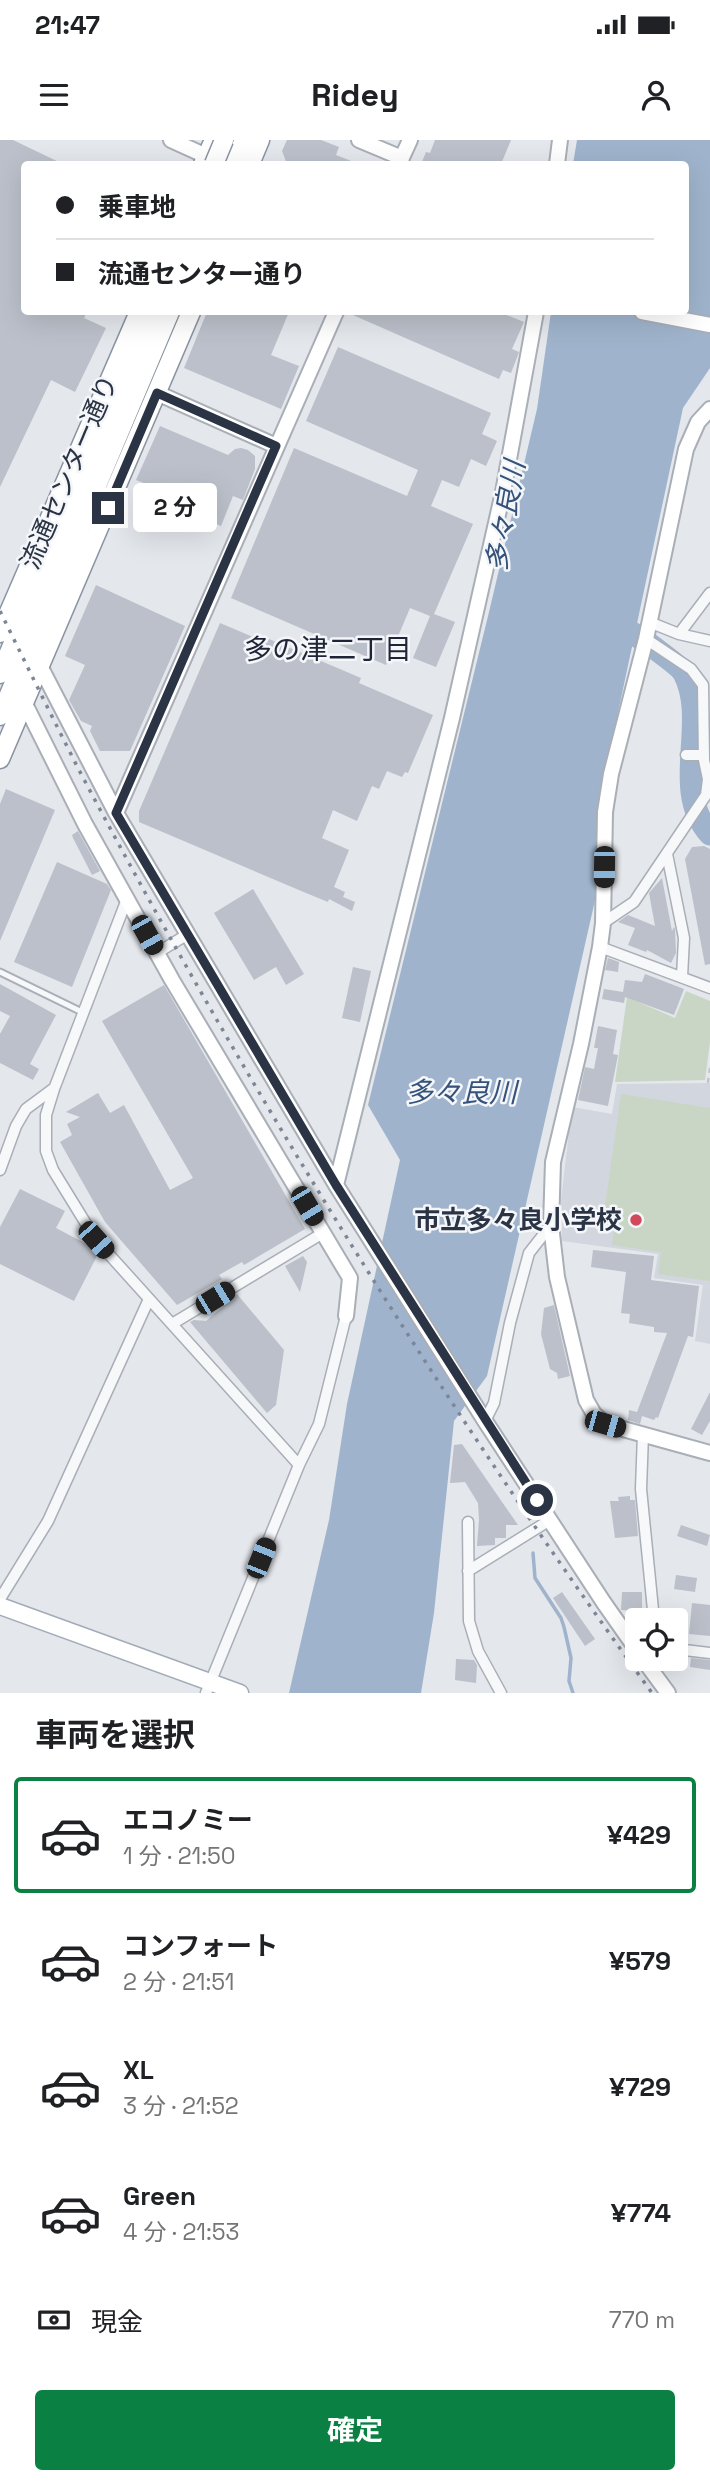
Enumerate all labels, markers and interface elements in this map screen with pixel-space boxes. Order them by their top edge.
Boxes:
text: 21:47 [35,8,100,42]
text: Ridey [311,75,399,115]
icon: menu [35,76,73,114]
icon: person [637,76,675,114]
text: 乗車地 [98,190,176,224]
text: 流通センター通り [98,257,306,291]
street label: 流通センター通り [13,370,125,574]
water label: 多々良川 [478,455,533,574]
callout: 2 分 [132,484,216,532]
route end [92,492,124,524]
text: 2 分 [154,492,196,522]
district label: 多の津二丁目 [244,631,412,667]
car [594,846,615,888]
car [128,912,167,958]
water label: 多々良川 [405,1074,520,1110]
car [288,1183,327,1229]
place label: 市立多々良小学校 [414,1203,622,1237]
marker: 市立多々良小学校 [628,1212,644,1228]
car [75,1217,118,1263]
car [192,1278,239,1318]
car [582,1408,629,1440]
route start [521,1484,553,1516]
car [244,1535,279,1581]
map controls [625,1608,688,1671]
button: locate [625,1608,688,1671]
text: 車両を選択 [35,1715,195,1755]
text: エコノミー [123,1803,253,1837]
icon: car [39,1804,102,1867]
text: ¥429 [607,1818,671,1852]
text: 1 分 · 21:50 [123,1841,235,1871]
text: コンフォート [123,1929,278,1963]
icon: car [39,1930,102,1993]
text: ¥579 [609,1944,671,1978]
text: 2 分 · 21:51 [123,1967,234,1997]
text: XL [123,2053,154,2087]
icon: car [39,2056,102,2119]
text: ¥729 [609,2070,671,2104]
text: 3 分 · 21:52 [123,2091,239,2121]
text: Green [123,2179,196,2213]
icon: car [39,2182,102,2245]
text: ¥774 [611,2196,671,2230]
text: 4 分 · 21:53 [123,2217,239,2247]
icon: cash [35,2301,73,2339]
text: 現金 [91,2305,143,2339]
text: 770 m [609,2305,675,2335]
button: 確定 [35,2390,675,2470]

